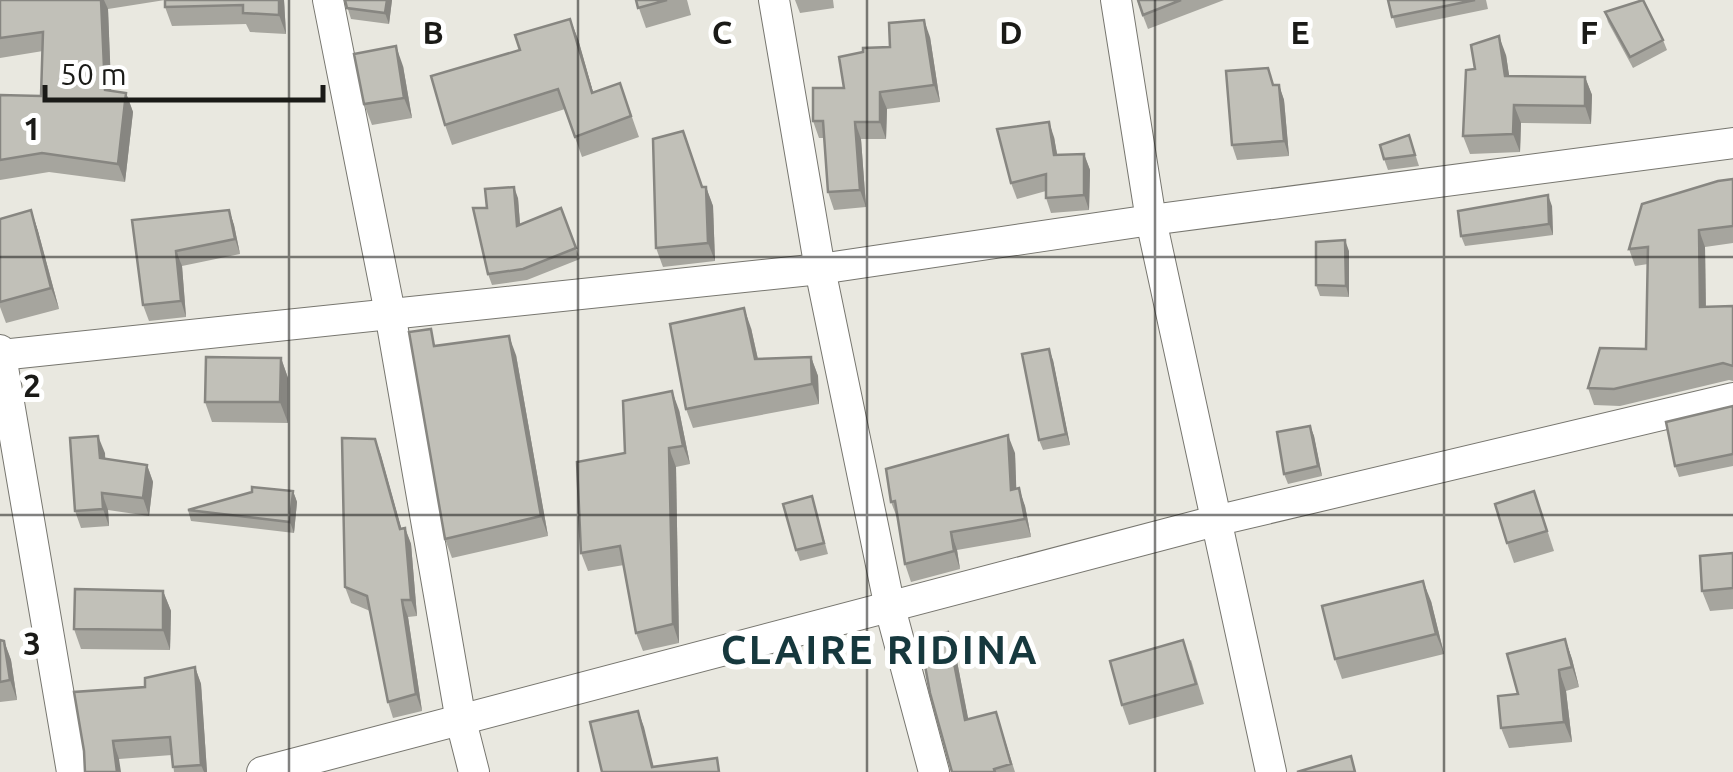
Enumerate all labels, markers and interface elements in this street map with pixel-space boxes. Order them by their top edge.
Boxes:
text: B [422,14,444,50]
text: C [712,14,732,50]
text: D [999,14,1023,50]
text: E [1290,14,1310,50]
text: F [1580,14,1598,50]
scale bar [45,40,322,102]
text: 50 m [60,57,127,91]
text: 1 [23,110,41,146]
text: 2 [23,367,41,403]
text: 3 [23,625,41,661]
district label: CLAIRE RIDINA [721,627,1039,672]

